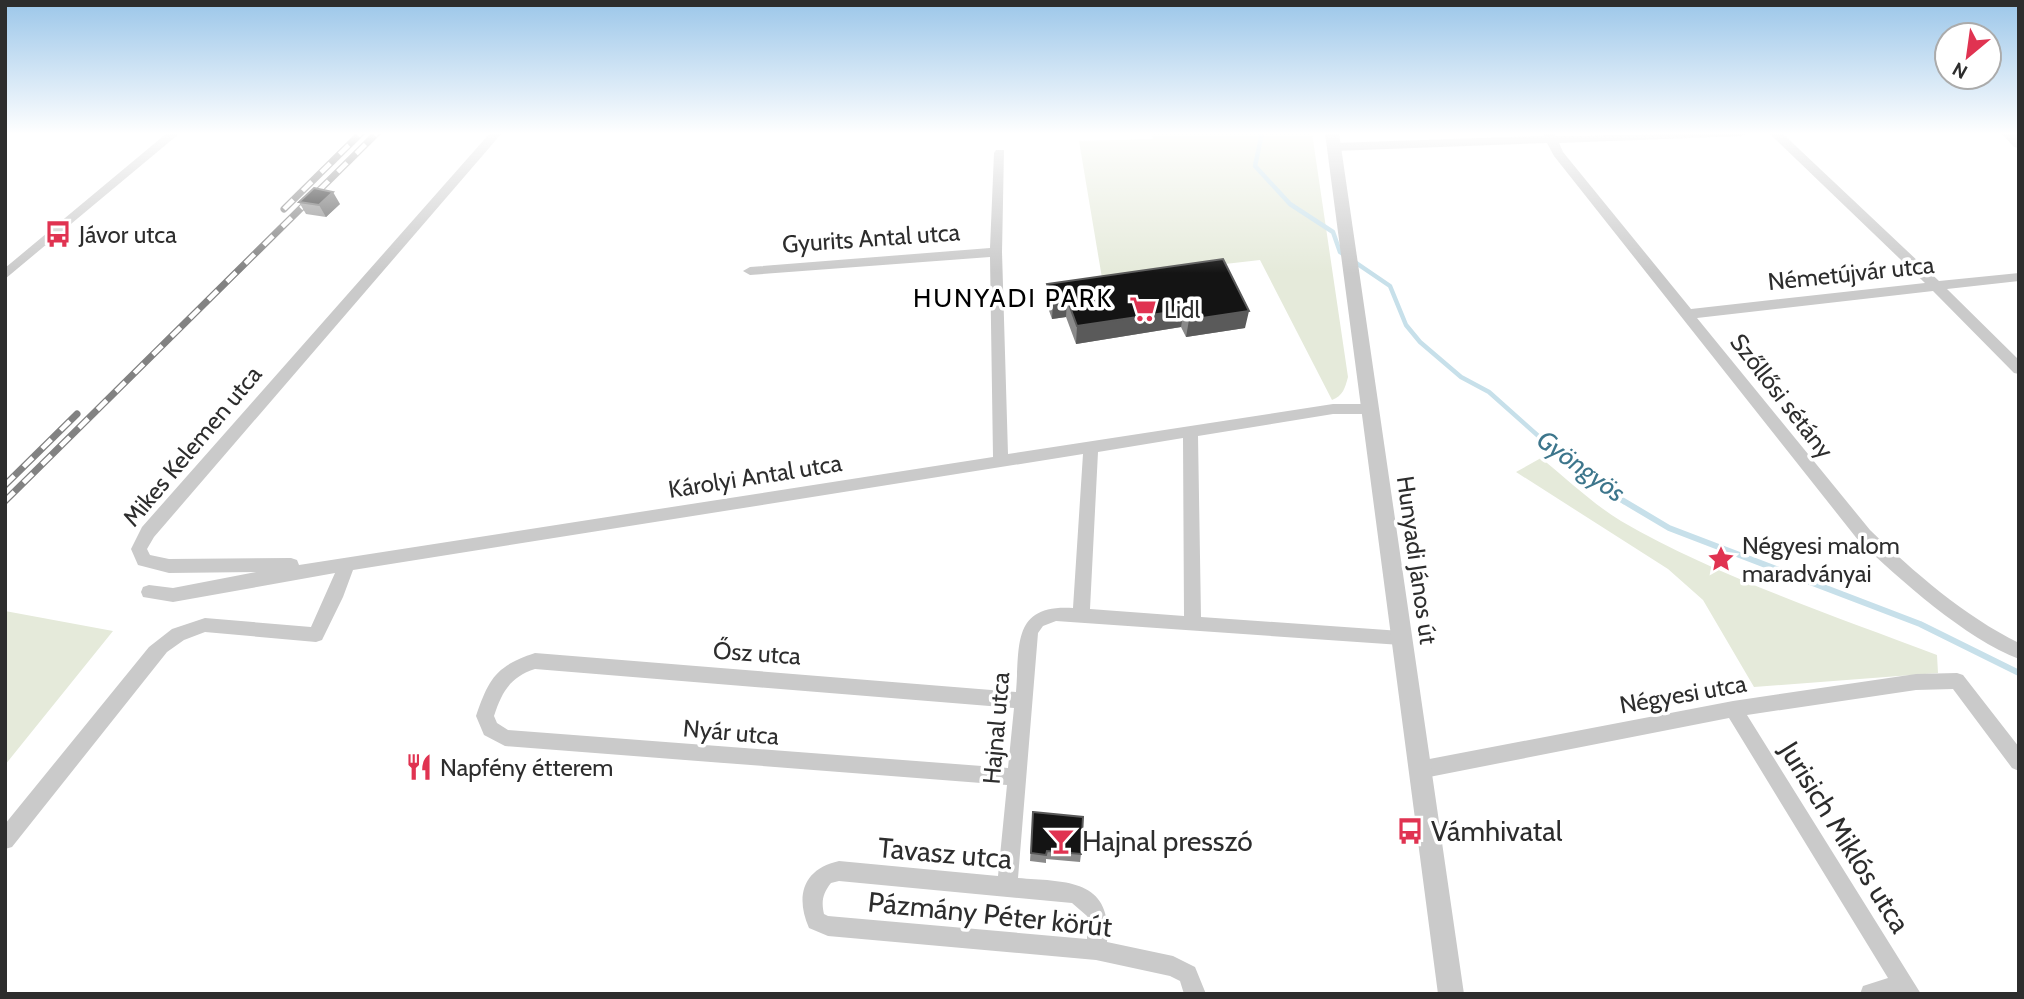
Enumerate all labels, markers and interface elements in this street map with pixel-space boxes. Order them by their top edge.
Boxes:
north arrow [1933,21,2003,91]
text: N [1949,57,1971,84]
street label: Gyurits Antal utca [781,217,961,259]
bus stop icon: Jávor utca [43,219,73,249]
place label: Jávor utca [78,220,177,249]
street label: Németújvár utca [1766,250,1936,296]
district label: HUNYADI PARK [913,282,1113,314]
supermarket icon: Lidl [1128,294,1158,324]
place label: Lidl [1164,295,1200,324]
street label: Szőllősi sétány [1724,328,1840,464]
street label: Mikes Kelemen utca [117,360,268,532]
water label: Gyöngyös [1531,423,1631,509]
street label: Károlyi Antal utca [666,448,844,504]
street label: Hunyadi János út [1391,474,1443,646]
place label: Négyesi malom maradványai [1742,531,1900,588]
place icon: Négyesi malom maradványai [1706,544,1736,574]
street label: Ősz utca [712,635,802,671]
street label: Négyesi utca [1617,668,1749,719]
street label: Hajnal utca [977,670,1015,785]
street label: Nyár utca [682,713,781,751]
street label: Jurisich Miklós utca [1772,734,1918,939]
restaurant icon: Napfény étterem [404,752,434,782]
place label: Napfény étterem [440,753,613,782]
place label: Vámhivatal [1431,814,1563,848]
bus stop icon: Vámhivatal [1395,816,1425,846]
place label: Hajnal presszó [1082,824,1253,858]
bar icon: Hajnal presszó [1046,826,1076,856]
street label: Tavasz utca [877,830,1014,876]
street label: Pázmány Péter körút [866,884,1114,944]

